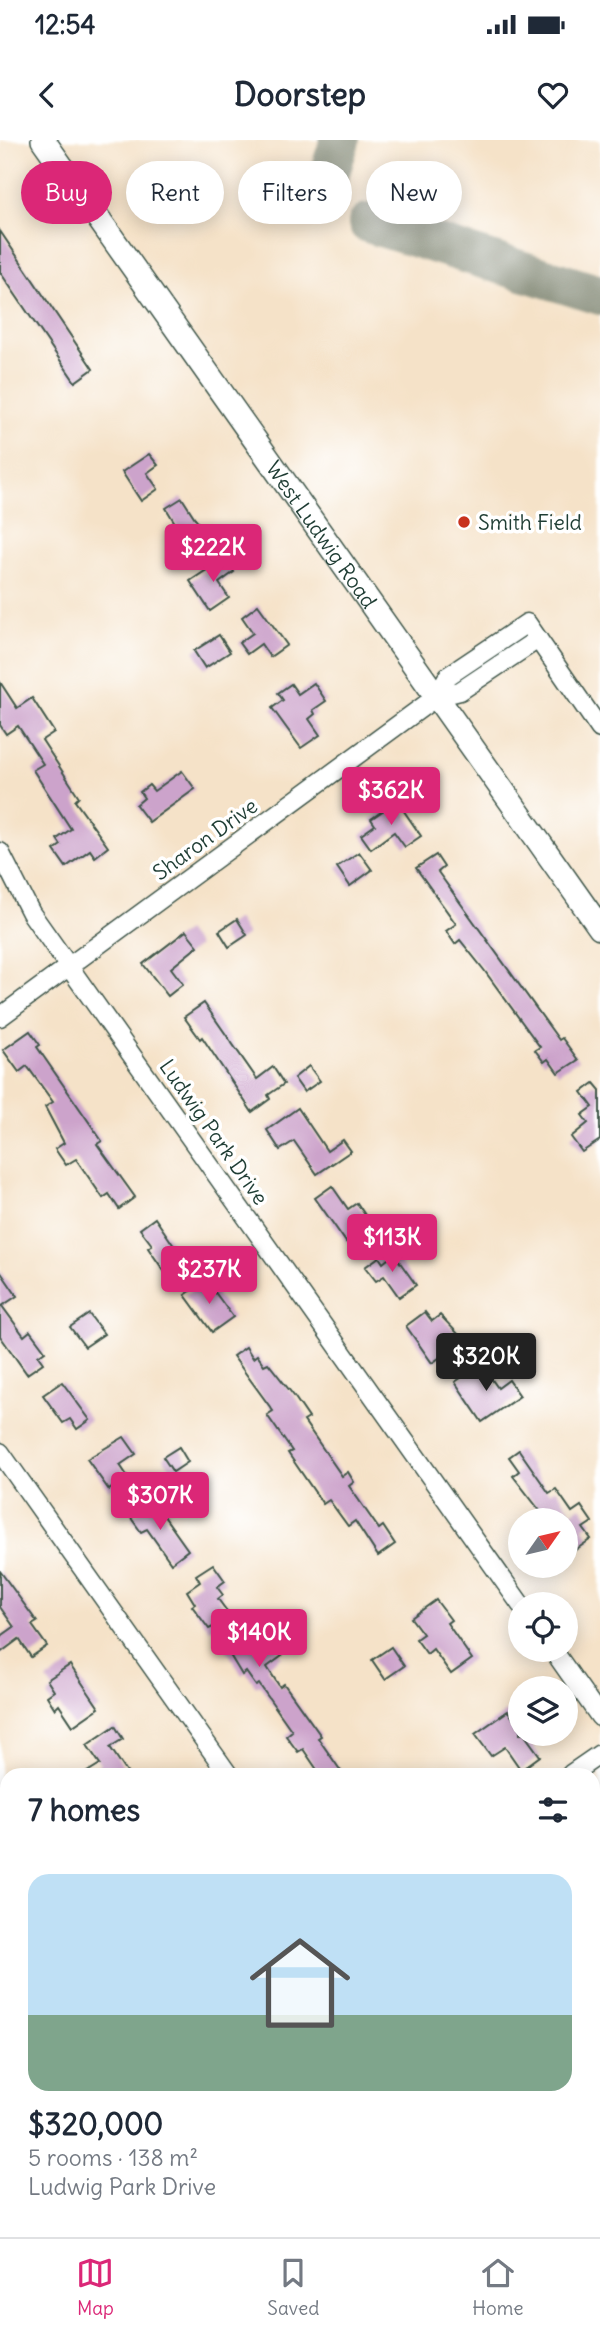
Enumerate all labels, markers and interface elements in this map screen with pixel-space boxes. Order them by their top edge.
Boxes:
text: 12:54 [35,8,95,41]
text: Doorstep [234,74,366,115]
icon: back [28,76,66,114]
icon: heart [534,76,572,114]
chip: Buy [21,161,112,224]
chip: Rent [126,161,224,224]
chip: Filters [238,161,352,224]
chip: New [366,161,462,224]
street label: West Ludwig Road [260,455,383,613]
place label: Smith Field [478,509,582,536]
marker: Smith Field [456,514,472,530]
pin: $222K [164,524,262,584]
text: $222K [181,532,245,561]
pin: $362K [342,768,440,827]
text: $362K [358,775,424,804]
street label: Sharon Drive [147,792,263,886]
street label: Ludwig Park Drive [154,1054,274,1210]
pin: $113K [343,1214,441,1274]
text: $113K [363,1222,421,1251]
pin: $237K [160,1246,258,1306]
text: $237K [177,1254,241,1283]
pin: $320K [437,1334,535,1393]
text: $320K [452,1341,520,1370]
pin: $307K [111,1472,209,1532]
text: $307K [127,1480,193,1509]
north arrow [508,1508,578,1578]
map controls [508,1508,578,1746]
button: locate [508,1592,578,1662]
pin: $140K [210,1610,308,1669]
text: $140K [227,1617,291,1646]
button: layers [508,1676,578,1746]
text: 7 homes [28,1791,140,1829]
icon: filters [534,1791,572,1829]
icon: home [237,1920,363,2046]
text: $320,000 [28,2105,163,2143]
text: 5 rooms · 138 m² [28,2143,198,2172]
text: Ludwig Park Drive [28,2172,216,2201]
tab: Map [76,2254,114,2320]
tab: Saved [267,2254,319,2320]
tab: Home [472,2254,524,2320]

